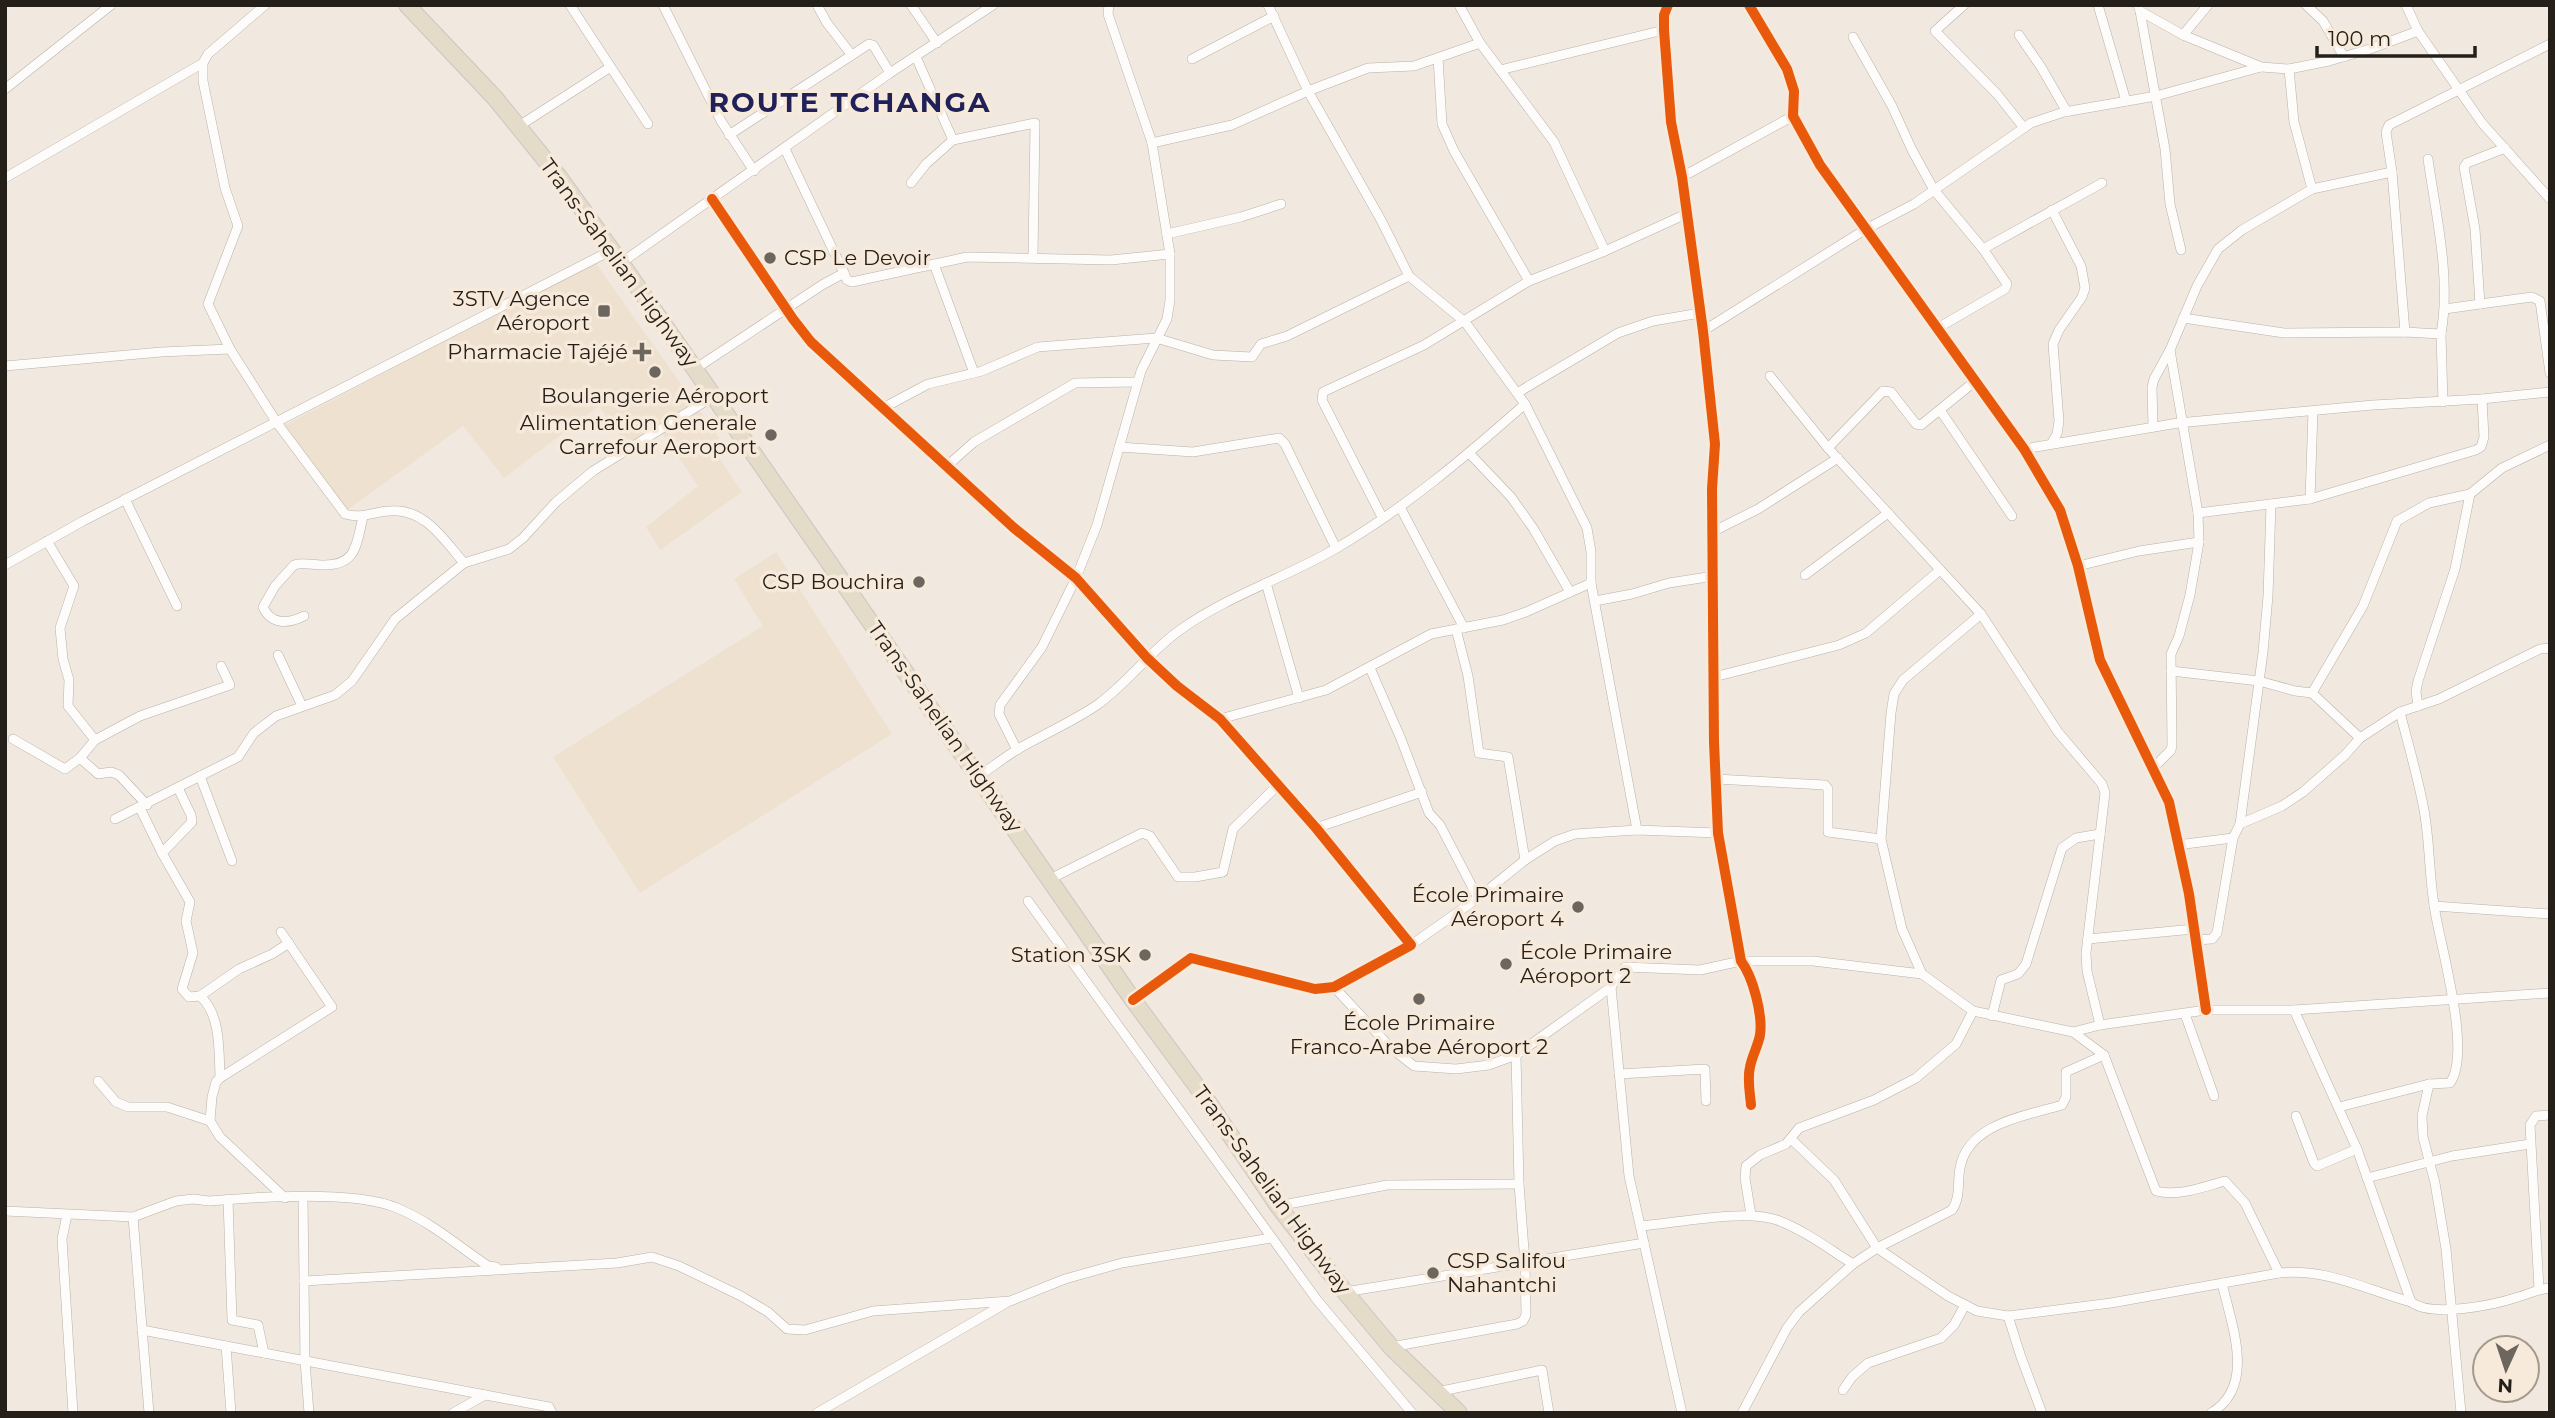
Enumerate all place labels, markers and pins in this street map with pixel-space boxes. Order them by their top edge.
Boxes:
place label: CSP Le Devoir [784,245,931,270]
marker: CSP Le Devoir [762,250,778,266]
place label: 3STV Agence Aéroport [453,286,590,335]
marker: 3STV Agence Aéroport [596,303,612,319]
place label: Pharmacie Tajéjé [447,339,628,364]
marker: Pharmacie Tajéjé [634,344,650,360]
marker: Boulangerie Aéroport [647,364,663,380]
place label: Boulangerie Aéroport [541,383,769,408]
place label: Alimentation Generale Carrefour Aeroport [520,410,757,459]
marker: Alimentation Generale Carrefour Aeroport [763,427,779,443]
place label: CSP Bouchira [762,569,905,594]
marker: CSP Bouchira [911,574,927,590]
place label: École Primaire Aéroport 4 [1412,882,1564,931]
marker: École Primaire Aéroport 4 [1570,899,1586,915]
place label: École Primaire Aéroport 2 [1520,939,1672,988]
place label: Station 3SK [1011,942,1131,967]
marker: Station 3SK [1137,947,1153,963]
marker: École Primaire Aéroport 2 [1498,956,1514,972]
marker: École Primaire Franco-Arabe Aéroport 2 [1411,991,1427,1007]
place label: École Primaire Franco-Arabe Aéroport 2 [1290,1010,1548,1059]
place label: CSP Salifou Nahantchi [1447,1248,1566,1297]
marker: CSP Salifou Nahantchi [1425,1265,1441,1281]

